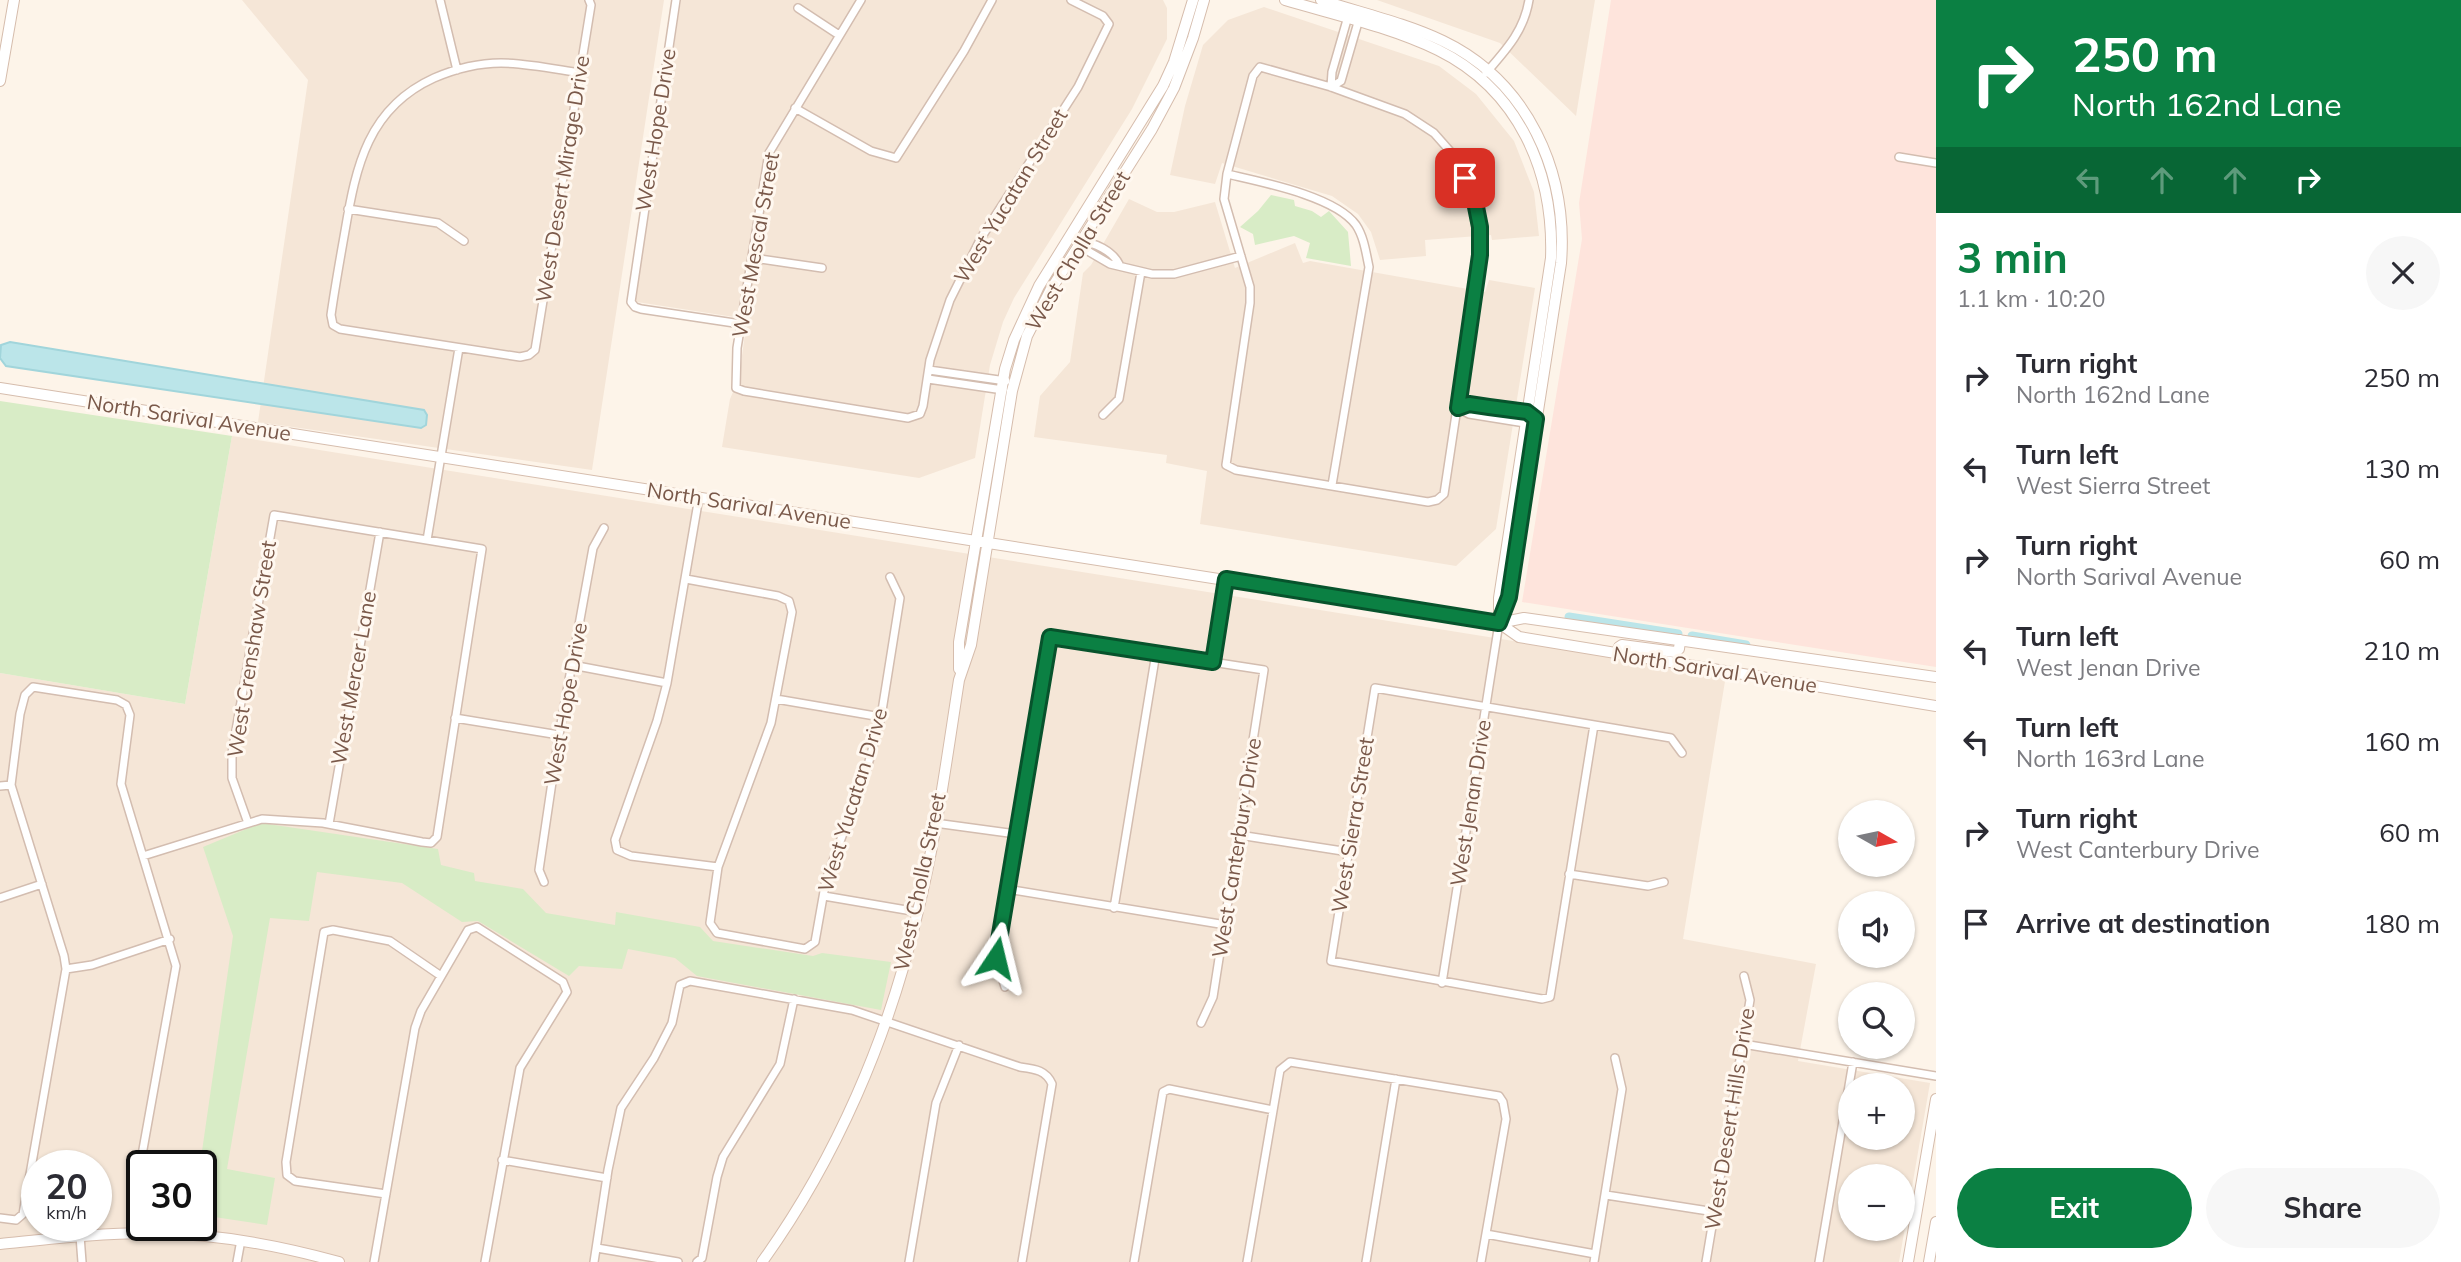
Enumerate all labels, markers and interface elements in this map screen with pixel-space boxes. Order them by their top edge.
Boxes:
text: 250 m [2072,23,2218,84]
icon: right [1957,28,2048,119]
street label: West Hope Drive [629,46,681,213]
street label: West Desert Mirage Drive [530,53,594,304]
text: North 162nd Lane [2072,84,2342,124]
street label: West Yucatan Street [948,104,1072,287]
pin [1435,148,1495,208]
street label: West Mescal Street [726,150,784,340]
icon: arrive [1446,159,1484,197]
icon: left [2070,161,2108,199]
icon: ahead [2143,161,2181,199]
icon: ahead [2216,161,2254,199]
icon: right [2289,161,2327,199]
street label: West Cholla Street [1019,166,1135,335]
text: 3 min [1957,231,2068,284]
button: close [2366,236,2440,310]
text: 1.1 km · 10:20 [1957,284,2106,313]
text: Turn right [2016,347,2137,380]
icon: right [1957,359,1995,397]
text: 250 m [2364,361,2440,394]
text: North 162nd Lane [2016,380,2210,409]
street label: North Sarival Avenue [85,388,293,446]
text: Turn left [2016,438,2118,471]
icon: left [1957,450,1995,488]
text: 130 m [2364,452,2440,485]
text: West Sierra Street [2016,471,2210,500]
street label: North Sarival Avenue [645,476,853,534]
text: Turn right [2016,529,2137,562]
street label: West Crenshaw Street [221,539,281,759]
icon: right [1957,541,1995,579]
text: 60 m [2379,543,2440,576]
text: North Sarival Avenue [2016,562,2242,591]
street label: West Mercer Lane [325,589,381,767]
street label: West Hope Drive [538,620,592,787]
text: Turn left [2016,620,2118,653]
icon: left [1957,632,1995,670]
text: 210 m [2364,634,2440,667]
street label: North Sarival Avenue [1611,640,1819,698]
text: West Jenan Drive [2016,653,2200,682]
street label: West Yucatan Drive [812,704,892,895]
text: Turn left [2016,711,2118,744]
street label: West Jenan Drive [1444,718,1496,888]
icon: left [1957,723,1995,761]
text: 160 m [2364,725,2440,758]
street label: West Sierra Street [1325,735,1379,915]
street label: West Canterbury Drive [1206,736,1266,960]
text: North 163rd Lane [2016,744,2205,773]
street label: West Cholla Street [887,790,951,973]
north arrow [1838,800,1914,877]
map controls [1838,800,1915,1241]
text: Turn right [2016,802,2137,835]
icon: right [1957,814,1995,852]
text: 60 m [2379,816,2440,849]
text: West Canterbury Drive [2016,835,2259,864]
button: sound [1838,891,1915,968]
icon: arrive [1957,905,1995,943]
text: Arrive at destination [2016,907,2271,940]
text: 180 m [2364,907,2440,940]
position arrow [959,921,1033,995]
button: search [1838,982,1915,1059]
street label: West Desert Hills Drive [1699,1006,1759,1232]
button: + [1838,1073,1915,1150]
speed limit sign: 30 [126,1150,217,1241]
text: 20 [45,1164,88,1208]
button: − [1838,1164,1915,1241]
button: Exit [1957,1168,2192,1248]
button: Share [2206,1168,2440,1248]
text: km/h [46,1201,87,1224]

